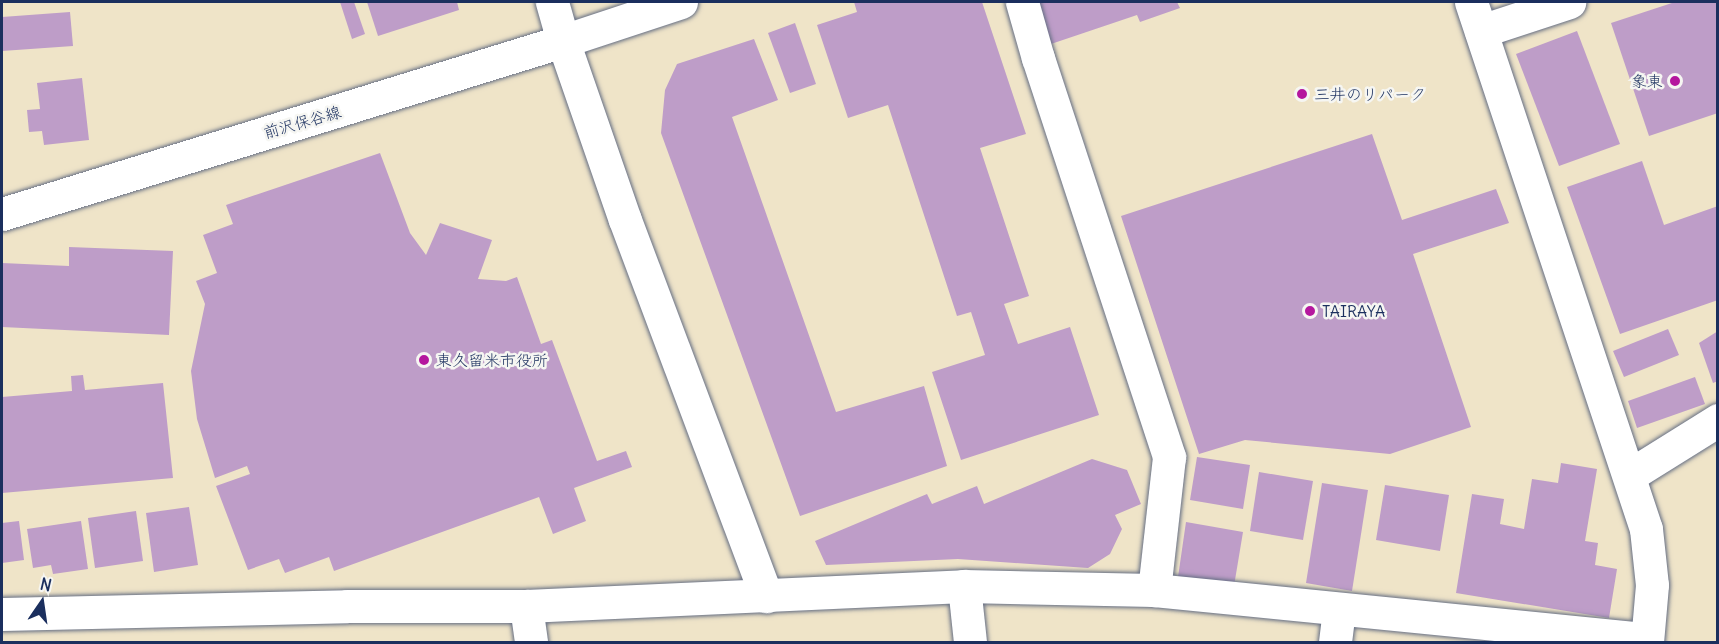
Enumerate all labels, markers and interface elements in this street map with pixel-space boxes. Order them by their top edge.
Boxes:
place label: 象東 [1631,71,1663,91]
marker: 象東 [1668,74,1682,88]
place label: 三井のリパーク [1314,84,1426,104]
marker: 三井のリパーク [1295,87,1309,101]
street label: 前沢保谷線 [261,102,343,142]
place label: TAIRAYA [1322,301,1385,321]
marker: TAIRAYA [1303,304,1317,318]
place label: 東久留米市役所 [436,350,548,370]
marker: 東久留米市役所 [417,353,431,367]
north arrow [12,572,72,632]
text: N [38,573,54,595]

